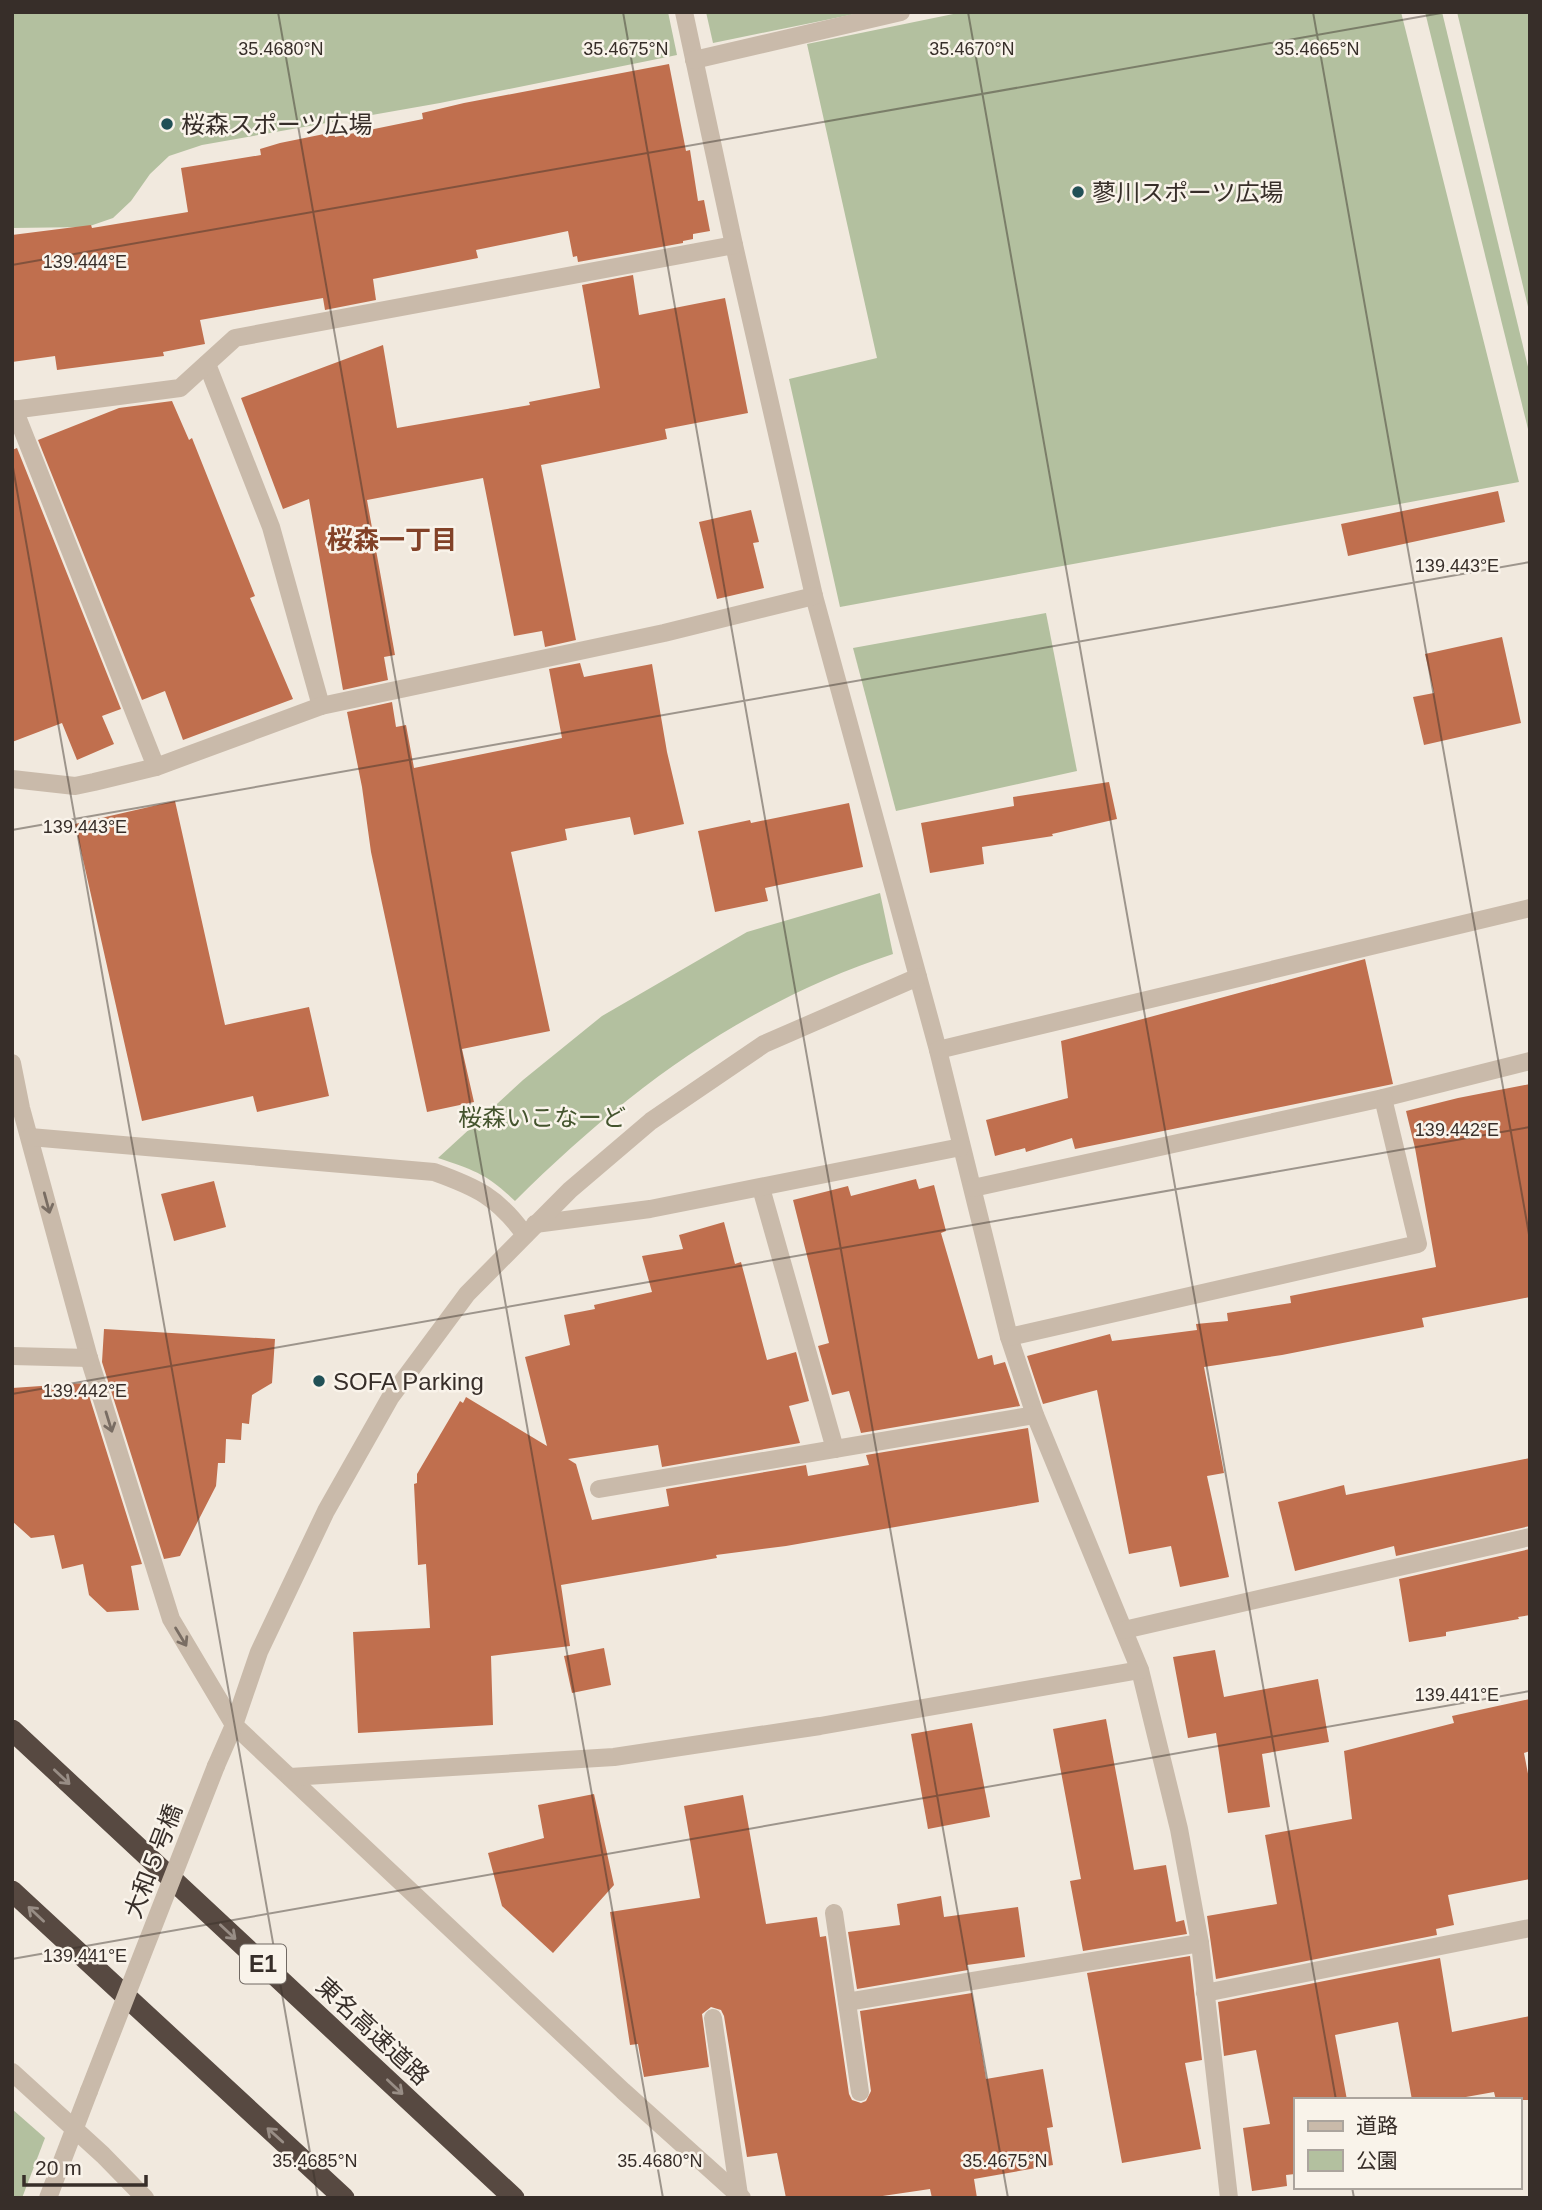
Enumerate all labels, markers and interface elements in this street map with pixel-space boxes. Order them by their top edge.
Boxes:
text: 35.4680°N [238,39,324,59]
text: 35.4675°N [583,39,669,59]
text: 35.4670°N [929,39,1015,59]
text: 35.4665°N [1274,39,1360,59]
place label: 桜森スポーツ広場 [181,111,373,138]
marker: 桜森スポーツ広場 [159,116,175,132]
place label: 蓼川スポーツ広場 [1092,179,1284,206]
marker: 蓼川スポーツ広場 [1070,184,1086,200]
text: 139.444°E [43,252,127,272]
district label: 桜森一丁目 [327,525,457,555]
text: 139.443°E [1415,556,1499,576]
text: 139.443°E [43,817,127,837]
park label: 桜森いこなーど [458,1104,626,1131]
text: 139.442°E [1415,1120,1499,1140]
one-way arrow [42,1192,55,1214]
place label: SOFA Parking [333,1368,484,1395]
marker: SOFA Parking [311,1373,327,1389]
text: 139.442°E [43,1381,127,1401]
one-way arrow [103,1411,116,1433]
one-way arrow [175,1627,189,1647]
text: 139.441°E [1415,1685,1499,1705]
one-way arrow [53,1768,70,1785]
street label: 大和５号橋 [119,1800,187,1922]
one-way arrow [28,1906,46,1923]
one-way arrow [219,1924,236,1941]
road number: E1 [240,1944,286,1983]
text: 139.441°E [43,1946,127,1966]
street label: 東名高速道路 [311,1972,435,2090]
one-way arrow [386,2079,403,2096]
legend [1294,2098,1521,2189]
text: 道路 [1356,2114,1398,2137]
one-way arrow [267,2127,284,2144]
scale bar [24,2144,147,2188]
text: 公園 [1356,2149,1398,2172]
text: 35.4685°N [272,2151,358,2171]
text: 35.4680°N [617,2151,703,2171]
text: 35.4675°N [962,2151,1048,2171]
text: 20 m [35,2156,82,2179]

